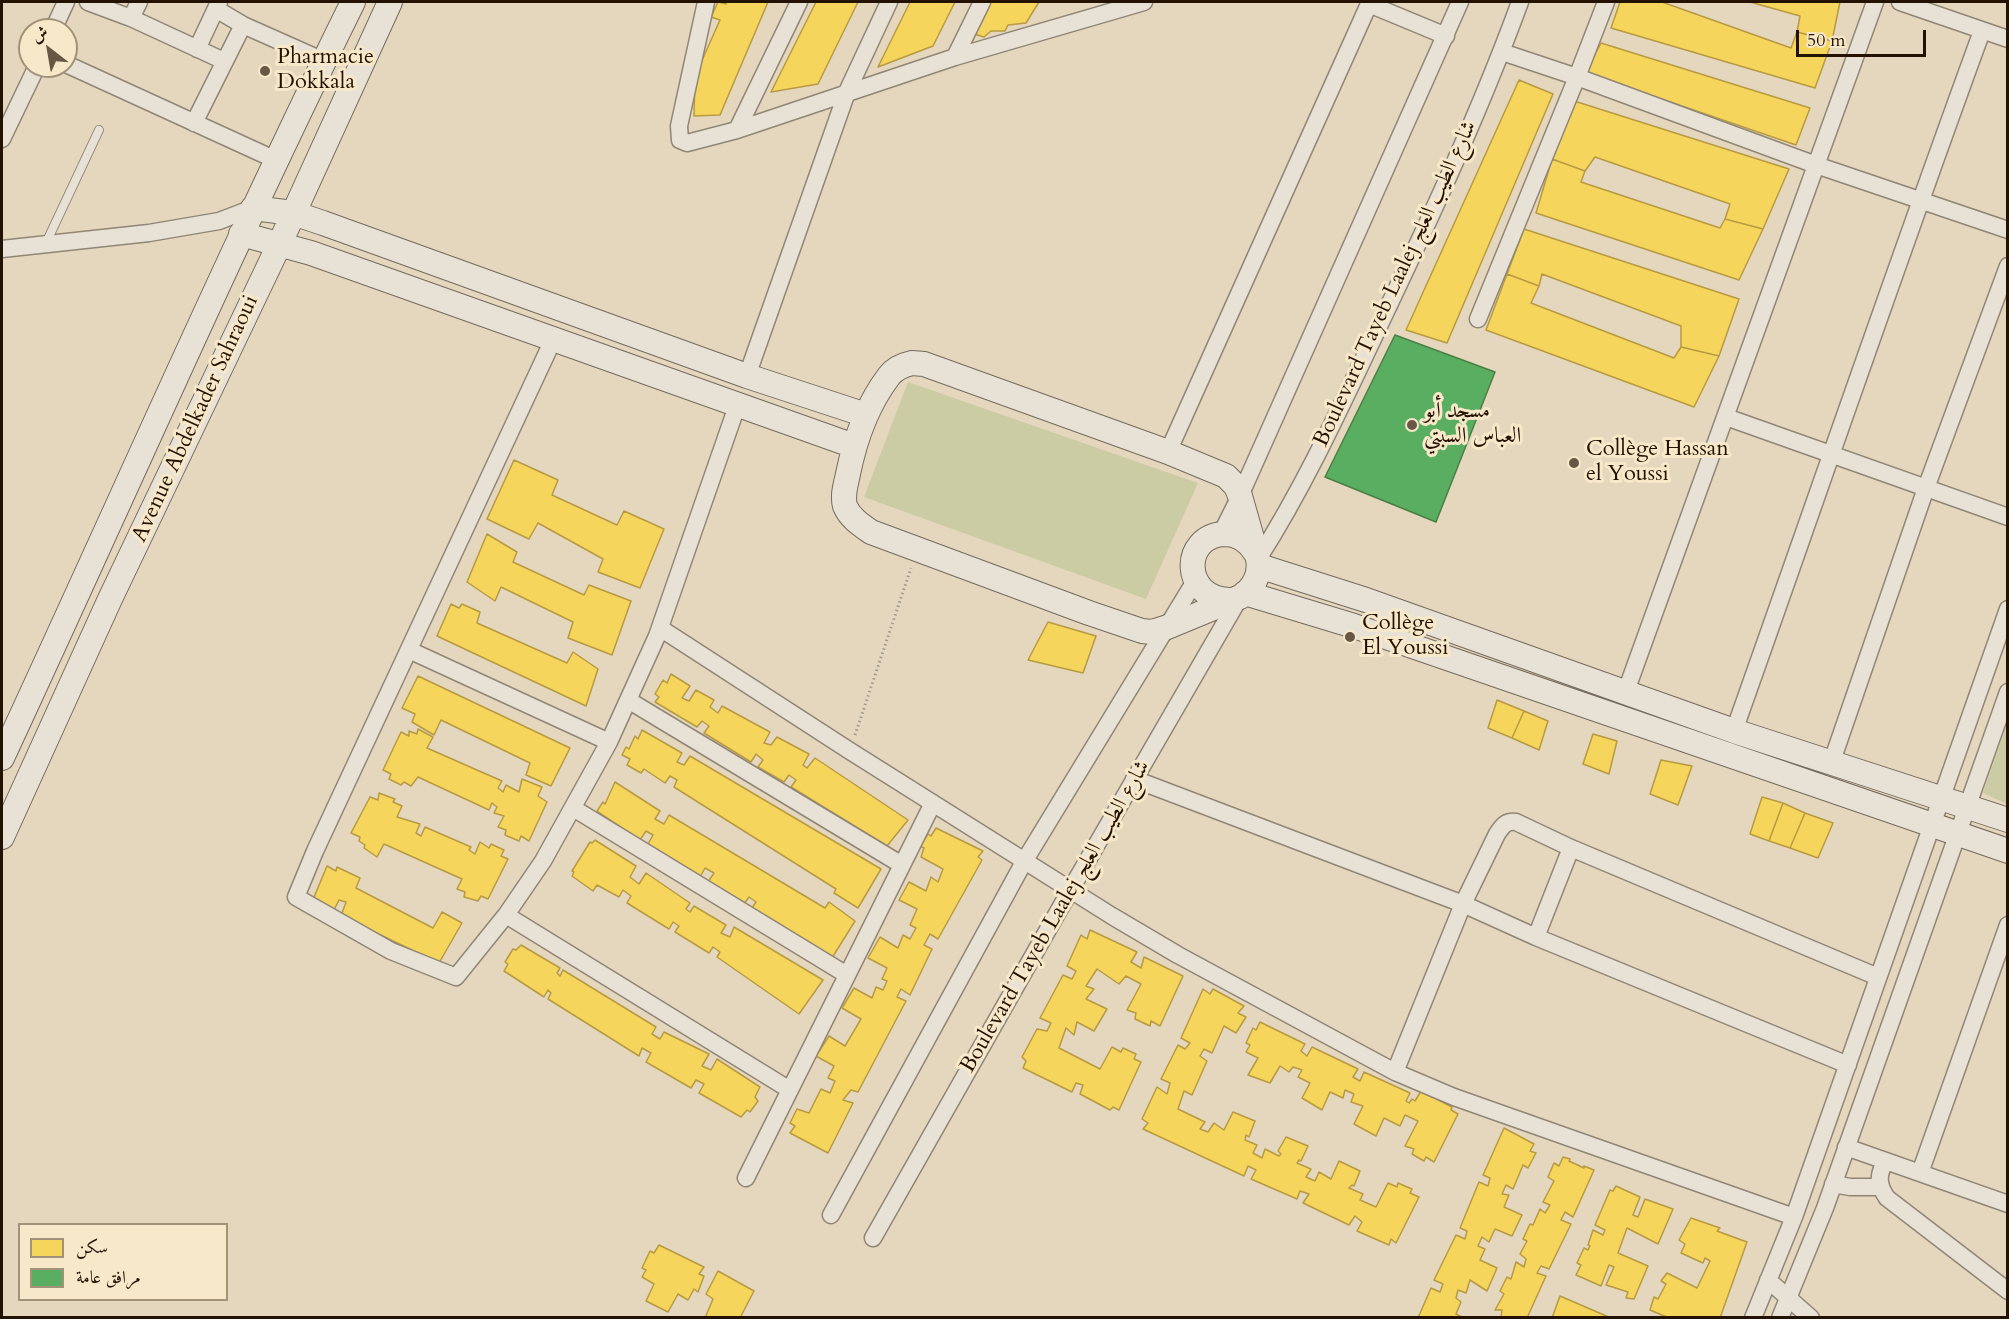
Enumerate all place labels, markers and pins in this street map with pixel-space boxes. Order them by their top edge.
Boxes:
place label: Pharmacie Dokkala [277,45,374,96]
marker: Pharmacie Dokkala [258,64,272,78]
place label: مسجد أبو العباس السبتي [1424,399,1521,451]
marker: مسجد أبو العباس السبتي [1405,418,1419,432]
place label: Collège Hassan el Youssi [1586,437,1729,488]
marker: Collège Hassan el Youssi [1567,456,1581,470]
place label: Collège El Youssi [1362,611,1448,662]
marker: Collège El Youssi [1343,630,1357,644]

